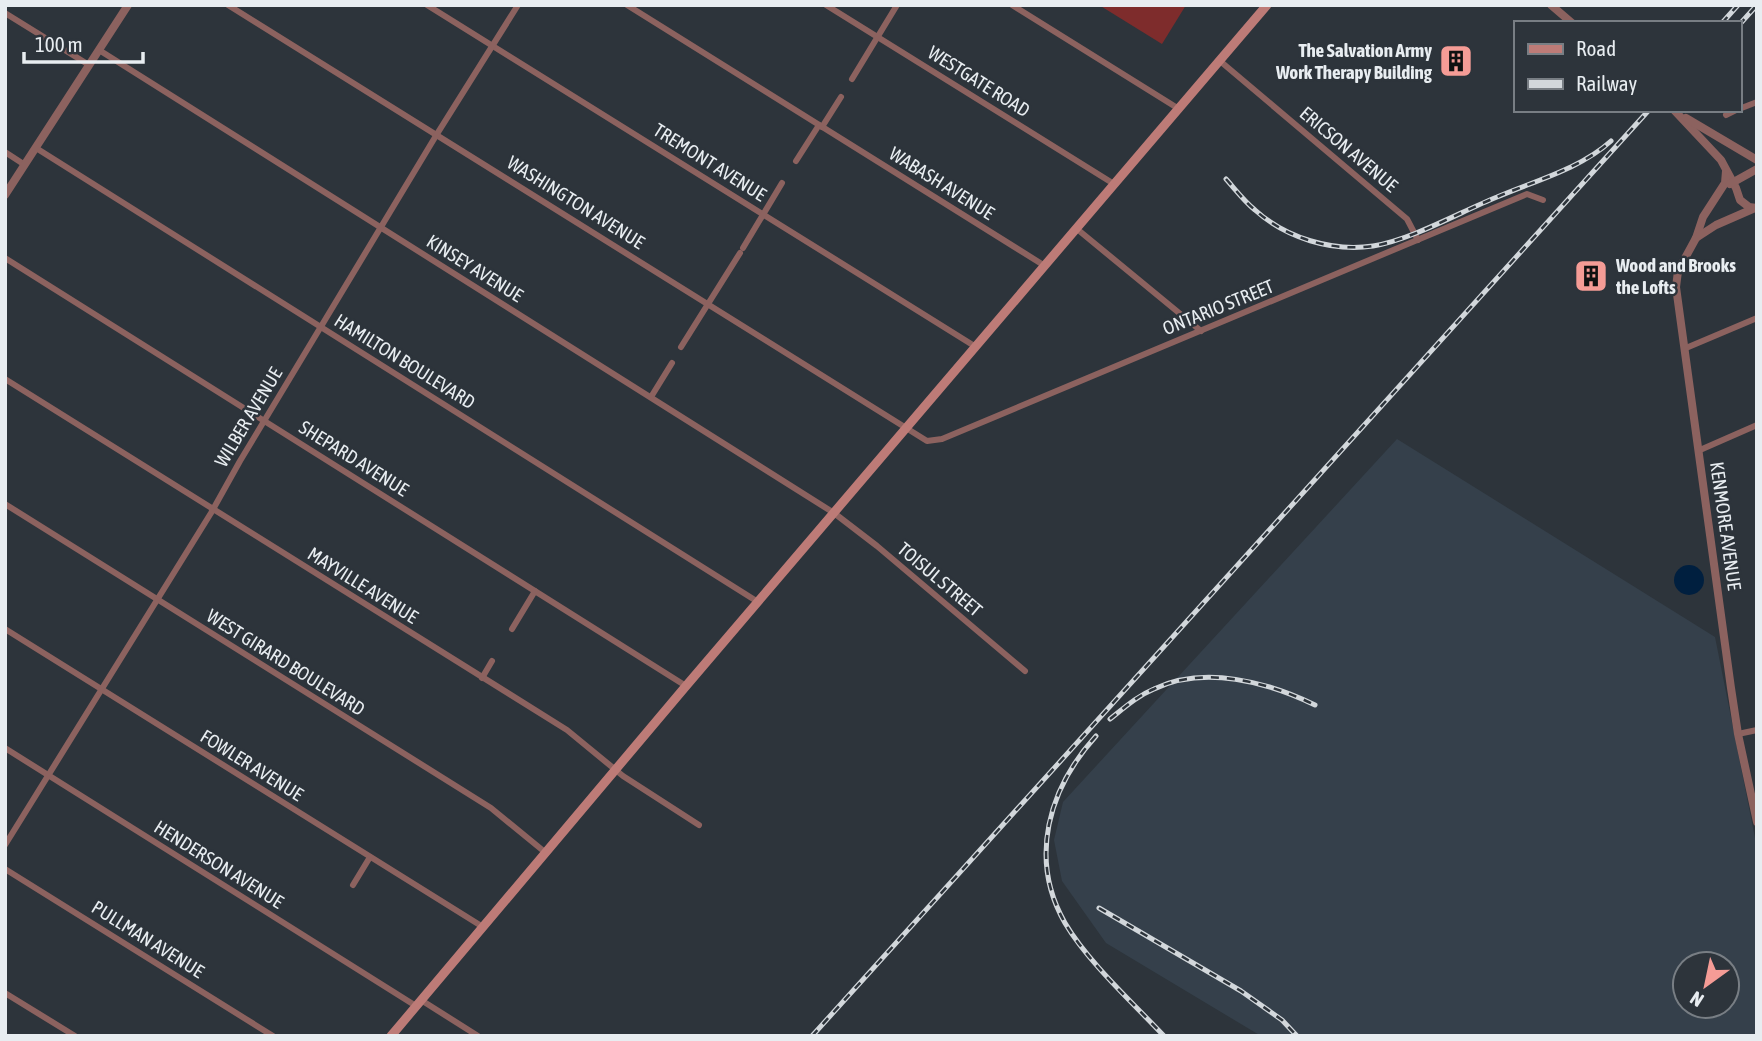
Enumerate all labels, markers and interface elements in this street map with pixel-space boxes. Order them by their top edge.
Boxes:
scale bar [24,21,144,65]
legend [1514,21,1741,112]
text: 100 m [35,32,83,56]
text: Road [1576,36,1616,60]
place label: The Salvation Army Work Therapy Building [1275,39,1433,83]
street label: WESTGATE ROAD [924,41,1034,121]
building icon: The Salvation Army Work Therapy Building [1437,42,1475,80]
text: Railway [1576,71,1638,95]
street label: ERICSON AVENUE [1296,102,1402,196]
street label: TREMONT AVENUE [650,119,770,205]
street label: WABASH AVENUE [886,142,998,224]
street label: WASHINGTON AVENUE [503,151,649,253]
street label: KINSEY AVENUE [423,230,527,306]
place label: Wood and Brooks the Lofts [1615,254,1736,298]
building icon: Wood and Brooks the Lofts [1572,257,1610,295]
street label: ONTARIO STREET [1159,275,1277,339]
street label: HAMILTON BOULEVARD [331,309,479,413]
street label: WILBER AVENUE [210,363,286,471]
street label: SHEPARD AVENUE [295,416,413,500]
street label: KENMORE AVENUE [1706,460,1746,592]
street label: TOISUL STREET [893,537,987,621]
street label: MAYVILLE AVENUE [304,542,422,628]
street label: WEST GIRARD BOULEVARD [203,604,369,720]
street label: FOWLER AVENUE [197,725,307,805]
street label: HENDERSON AVENUE [150,815,288,913]
street label: PULLMAN AVENUE [88,896,208,982]
north arrow [1671,950,1741,1020]
text: N [1686,987,1707,1012]

